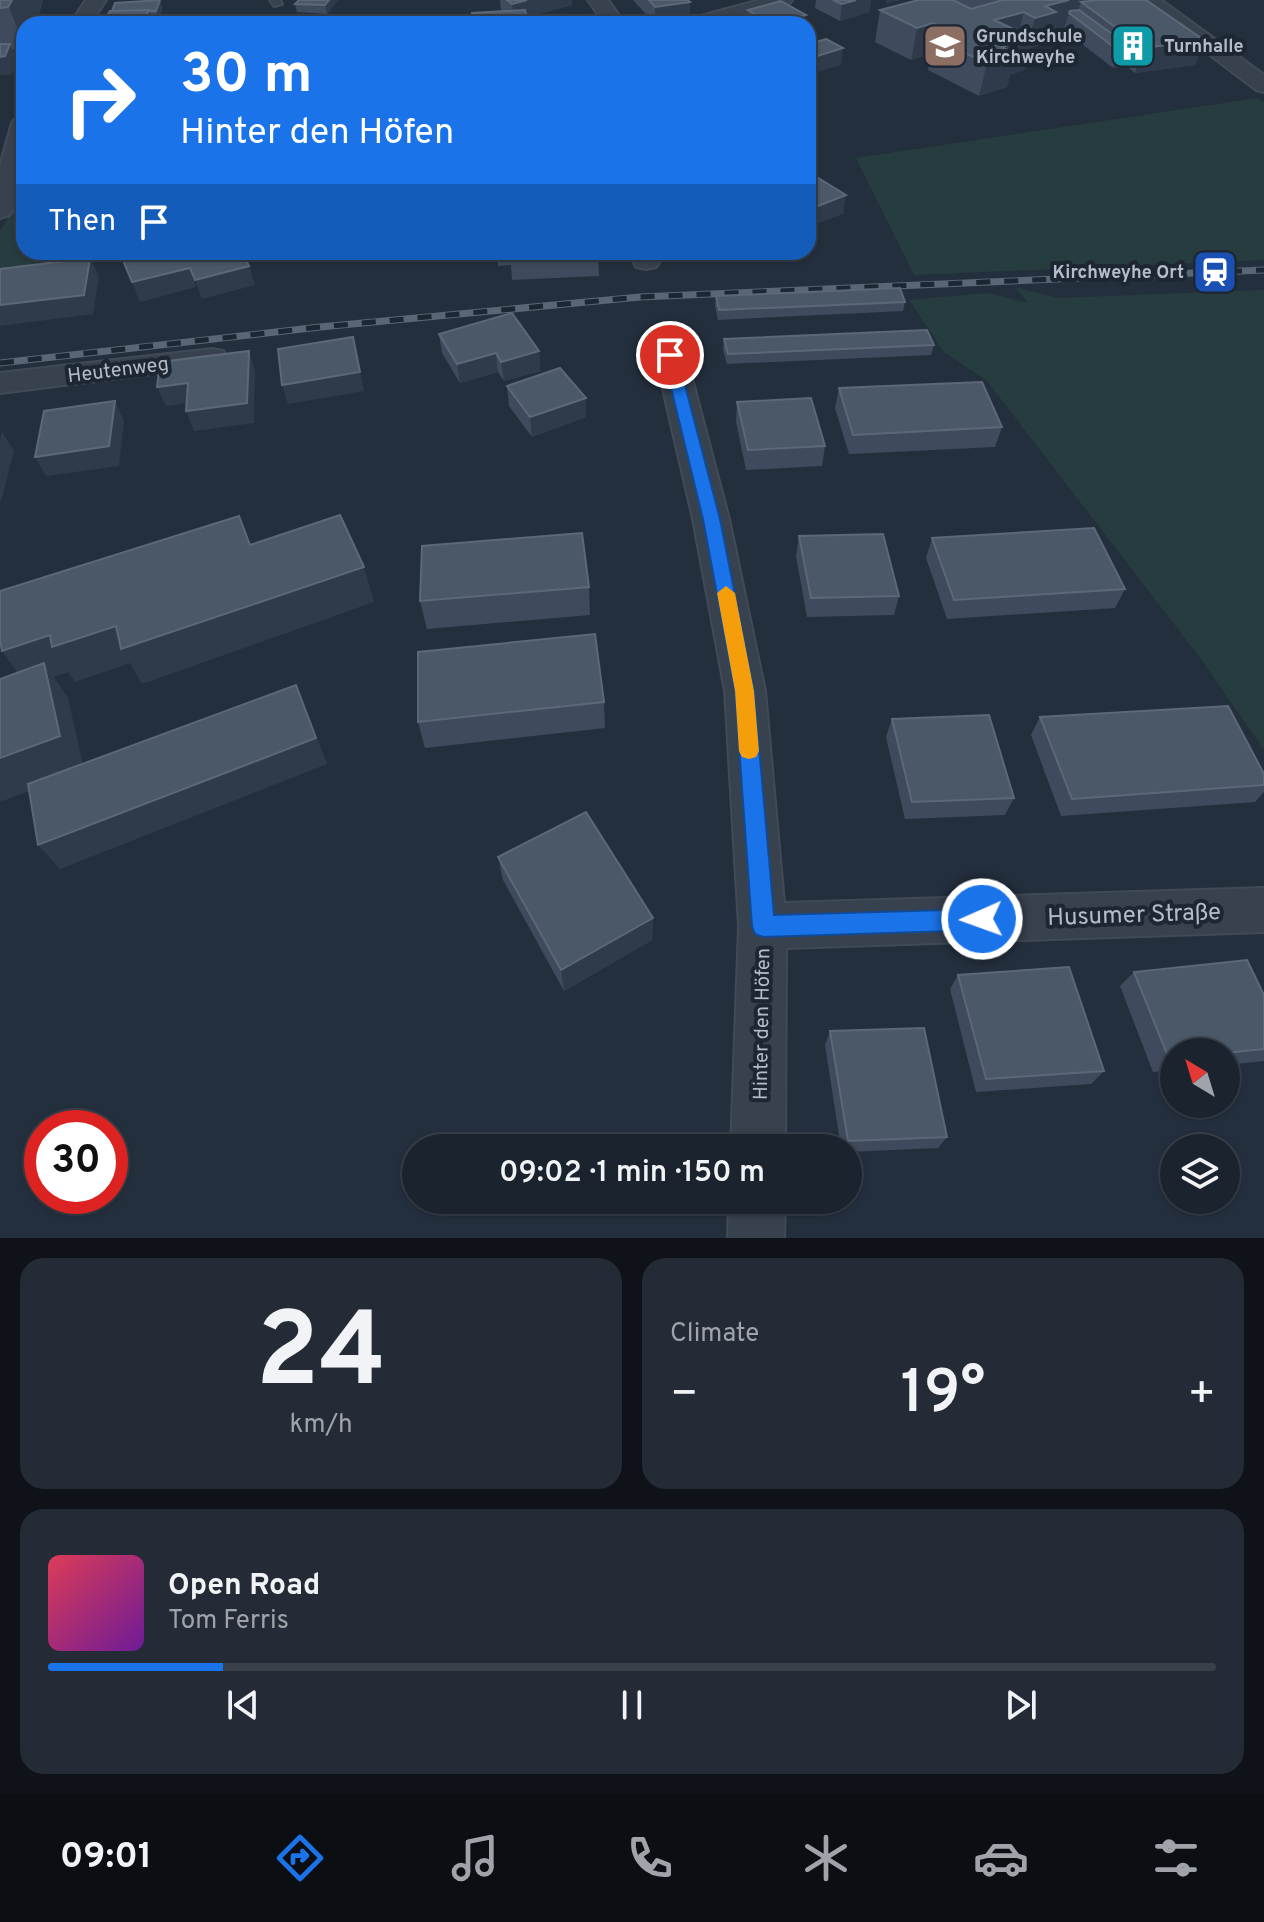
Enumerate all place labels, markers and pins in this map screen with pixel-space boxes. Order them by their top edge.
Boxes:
school or university icon: Grundschule Kirchweyhe [921,22,969,70]
building icon: Turnhalle [1109,22,1157,70]
place label: Grundschule Kirchweyhe [976,26,1083,70]
place label: Turnhalle [1164,36,1243,59]
station icon: Kirchweyhe Ort [1191,248,1239,296]
place label: Kirchweyhe Ort [1053,262,1184,285]
pin [636,321,704,389]

